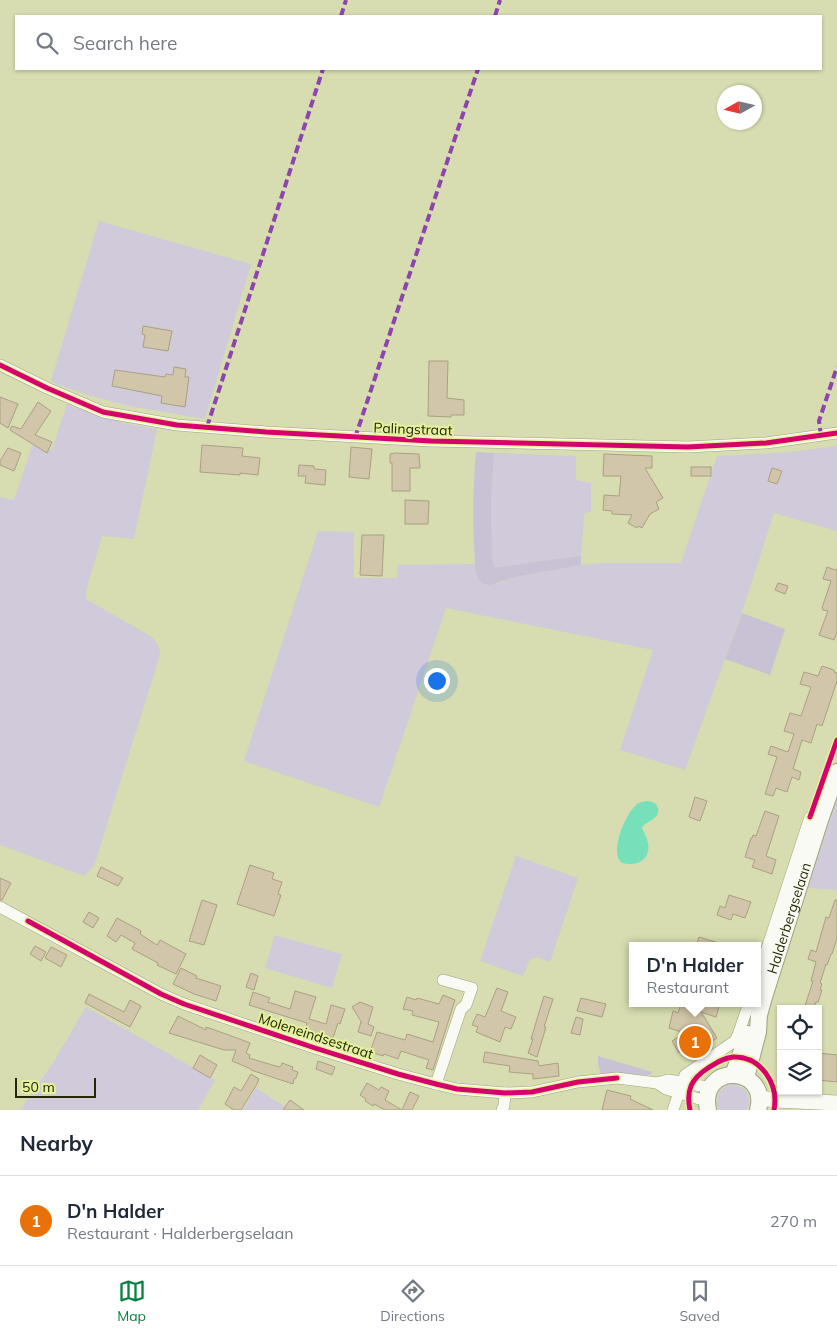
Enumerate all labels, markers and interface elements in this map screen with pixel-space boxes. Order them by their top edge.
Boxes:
search box [15,15,822,70]
icon: search [33,29,61,57]
text: Search here [73,31,177,55]
north arrow [717,85,762,130]
street label: Palingstraat [373,419,453,439]
your location [424,668,450,694]
street label: Halderbergselaan [763,860,815,976]
popup [629,942,761,1007]
text: D'n Halder [647,953,743,977]
text: Restaurant [647,977,729,997]
map controls [777,1005,822,1095]
button: locate [777,1005,822,1050]
street label: Moleneindsestraat [256,1009,376,1063]
pin: 1 [679,1023,711,1061]
button: layers [777,1050,822,1095]
scale bar [15,1075,96,1098]
text: 50 m [22,1078,55,1096]
text: Nearby [20,1130,93,1156]
text: D'n Halder [67,1199,164,1223]
text: 1 [31,1211,41,1231]
text: 270 m [770,1211,817,1231]
text: Restaurant · Halderbergselaan [67,1223,294,1243]
tab: Map [117,1277,146,1325]
tab: Directions [380,1277,445,1325]
tab: Saved [679,1277,720,1325]

